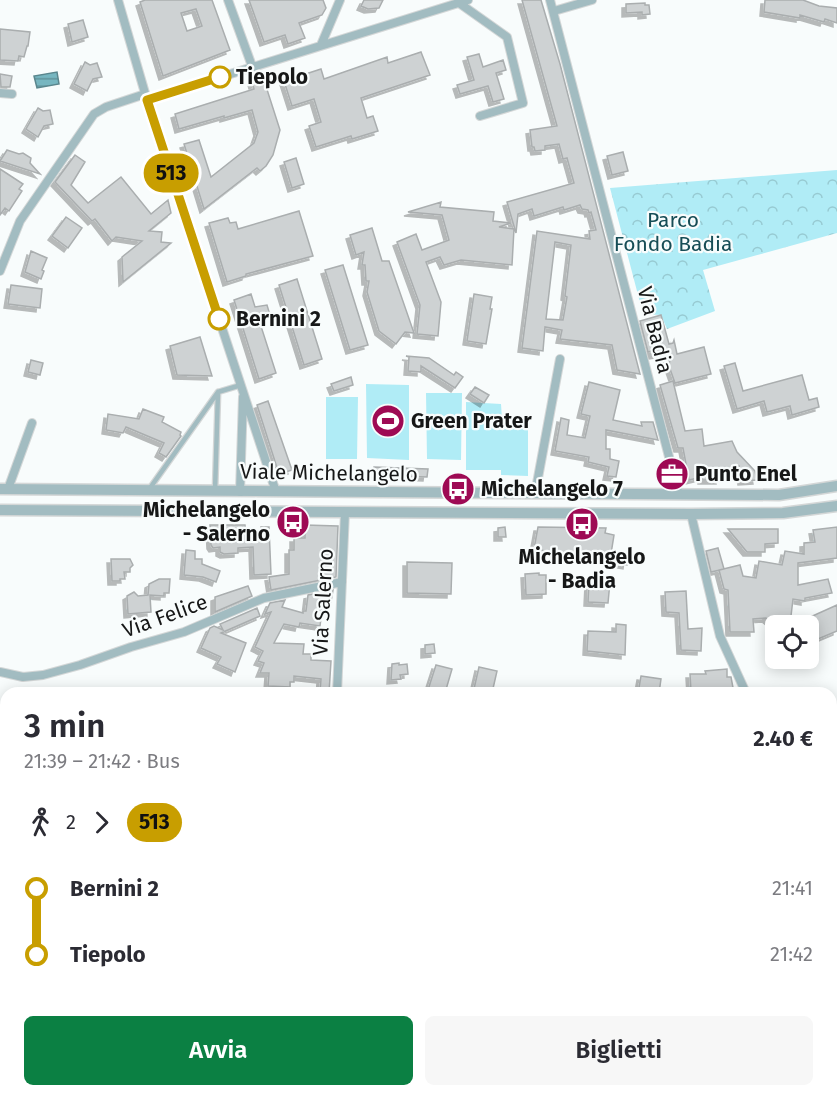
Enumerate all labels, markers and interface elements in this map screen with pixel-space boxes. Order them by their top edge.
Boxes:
place label: Tiepolo [236,64,308,90]
marker: Tiepolo [209,66,231,88]
line badge: 513 [136,154,206,192]
text: 513 [156,160,186,186]
park label: Parco Fondo Badia [614,207,732,257]
street label: Via Badia [632,284,678,376]
place label: Bernini 2 [236,306,321,332]
marker: Bernini 2 [208,308,230,330]
sports icon: Green Prater [370,403,406,439]
place label: Green Prater [411,408,532,434]
office icon: Punto Enel [654,456,690,492]
street label: Viale Michelangelo [240,458,418,488]
place label: Punto Enel [695,461,798,487]
bus stop icon: Michelangelo 7 [440,471,476,507]
place label: Michelangelo 7 [481,476,623,502]
place label: Michelangelo - Salerno [143,497,270,547]
bus stop icon: Michelangelo - Salerno [275,504,311,540]
bus stop icon: Michelangelo - Badia [564,506,600,542]
place label: Michelangelo - Badia [518,544,646,594]
street label: Via Salerno [307,548,339,656]
street label: Via Felice [119,589,211,643]
map controls [765,615,819,669]
button: locate [765,615,819,669]
text: 3 min [24,706,105,746]
text: 2.40 € [753,725,813,752]
text: 21:39 – 21:42 · Bus [24,749,180,773]
icon: walk [24,806,57,839]
icon: forward [85,806,118,839]
text: 513 [139,809,170,835]
text: 2 [66,810,76,834]
text: Bernini 2 [70,875,159,902]
text: 21:41 [772,876,813,900]
text: Tiepolo [70,941,145,968]
text: 21:42 [770,942,813,966]
button: Avvia [24,1016,413,1085]
button: Biglietti [425,1016,813,1085]

